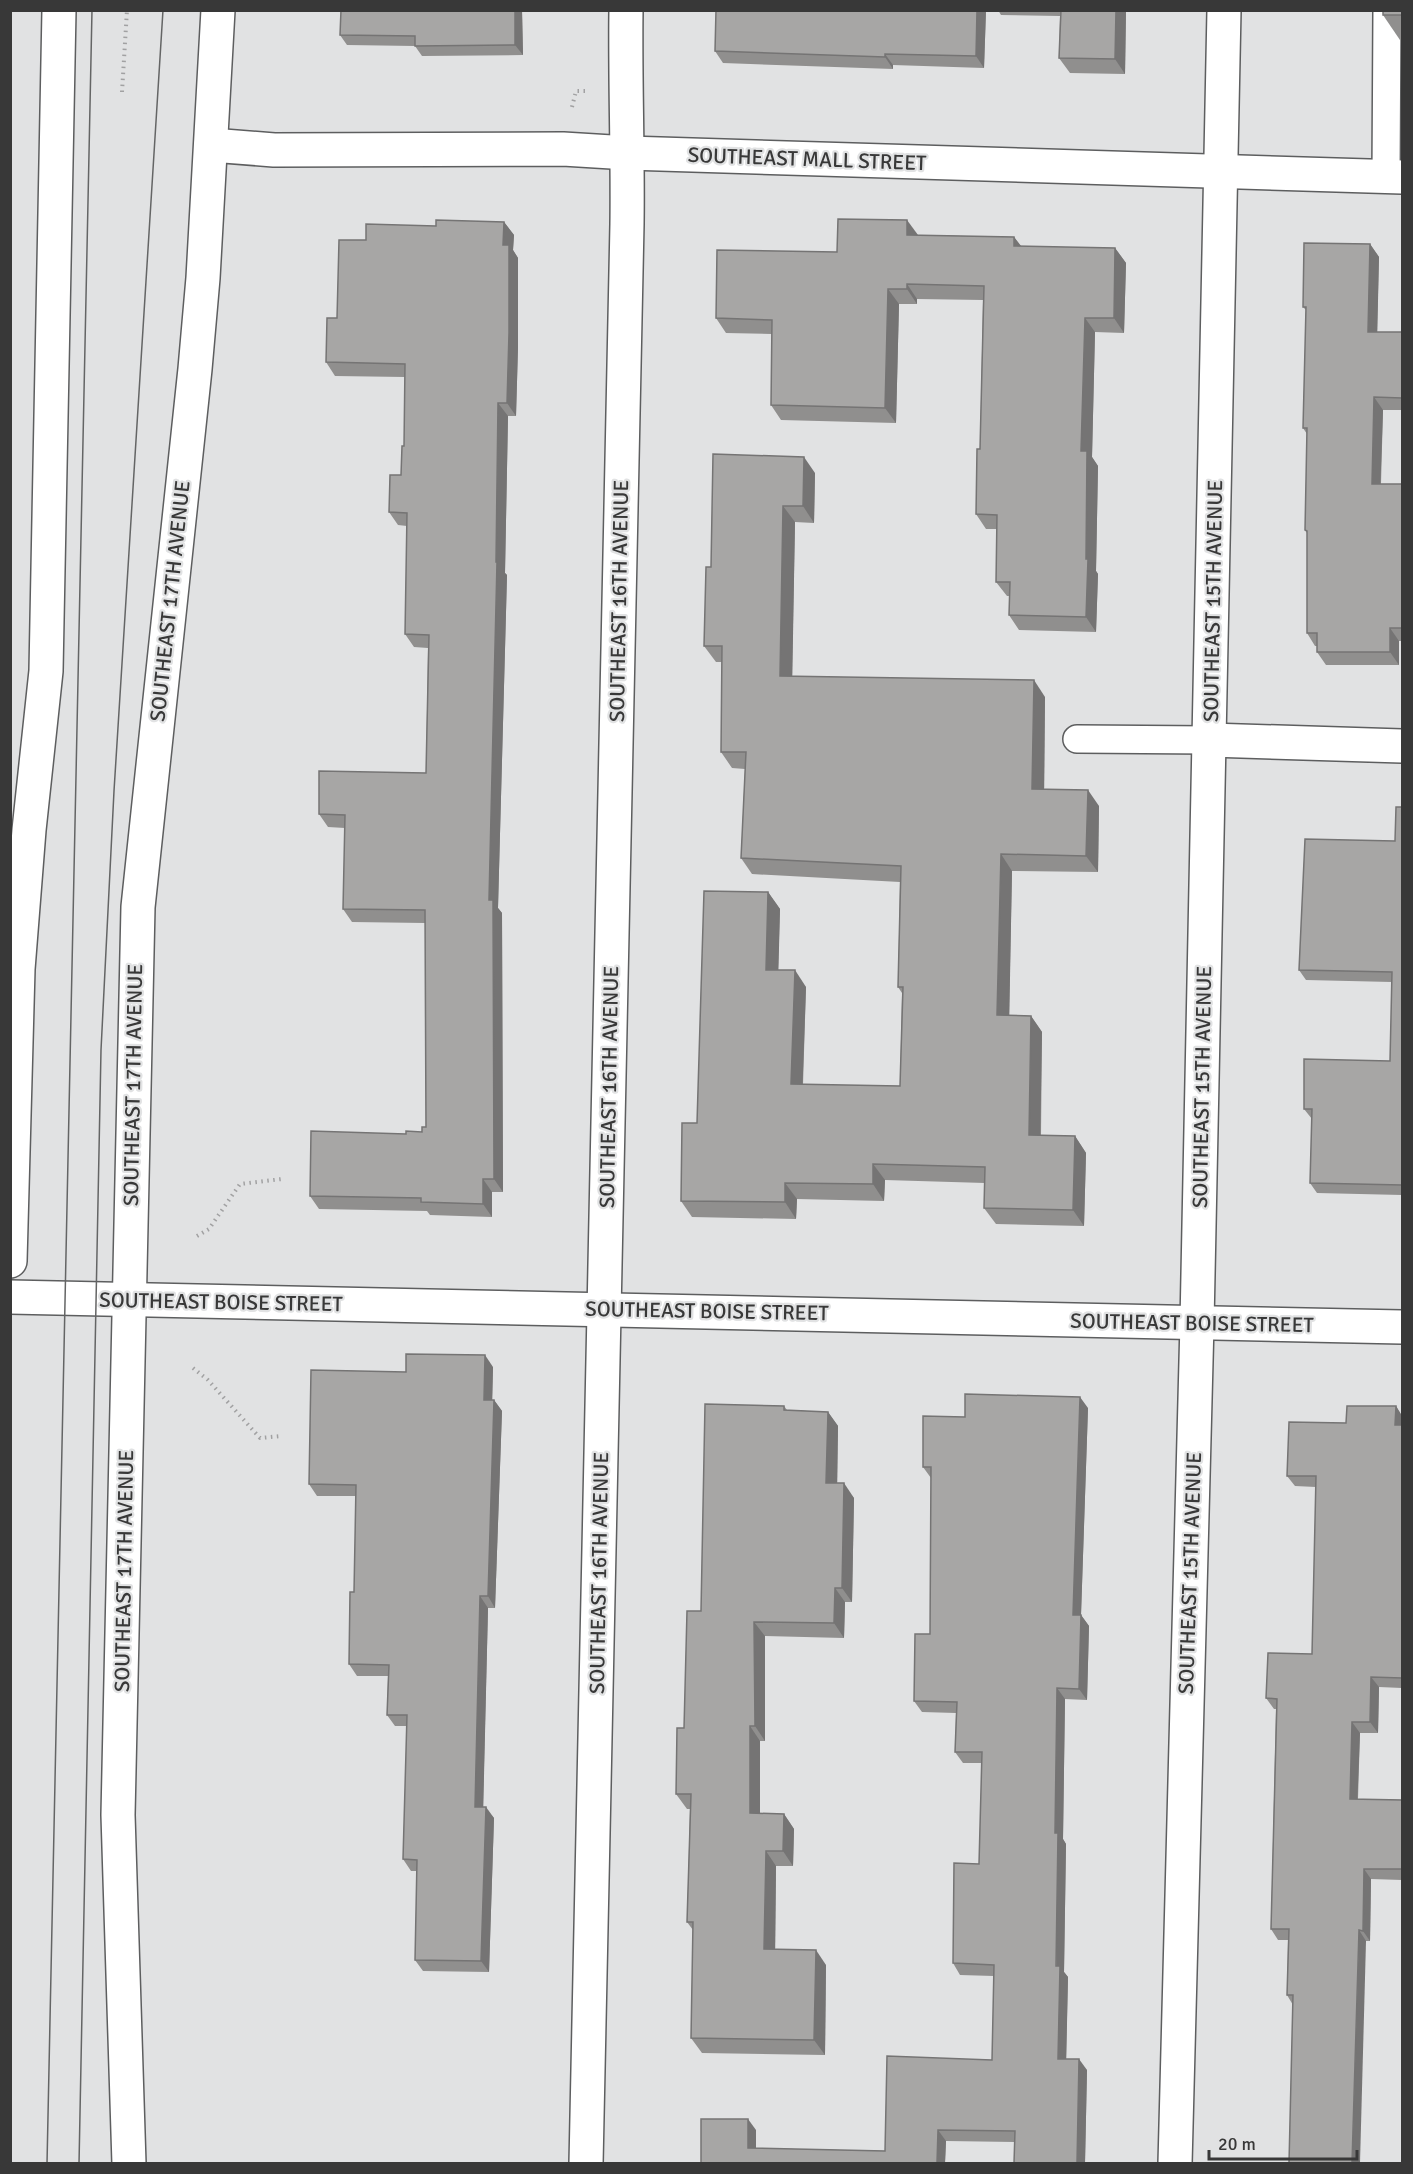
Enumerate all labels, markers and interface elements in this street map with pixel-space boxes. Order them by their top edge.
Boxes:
street label: SOUTHEAST MALL STREET [687,142,927,176]
street label: SOUTHEAST 17TH AVENUE [144,479,196,723]
street label: SOUTHEAST 16TH AVENUE [604,480,634,722]
street label: SOUTHEAST 15TH AVENUE [1198,480,1228,722]
street label: SOUTHEAST 17TH AVENUE [118,964,148,1206]
street label: SOUTHEAST 16TH AVENUE [594,966,624,1208]
street label: SOUTHEAST 15TH AVENUE [1187,966,1217,1208]
street label: SOUTHEAST BOISE STREET [99,1287,344,1317]
street label: SOUTHEAST BOISE STREET [585,1296,830,1326]
street label: SOUTHEAST BOISE STREET [1070,1308,1315,1338]
street label: SOUTHEAST 17TH AVENUE [109,1450,139,1692]
street label: SOUTHEAST 15TH AVENUE [1173,1451,1207,1695]
street label: SOUTHEAST 16TH AVENUE [584,1452,614,1694]
scale bar [1209,2123,1358,2161]
text: 20 m [1218,2133,1256,2155]

